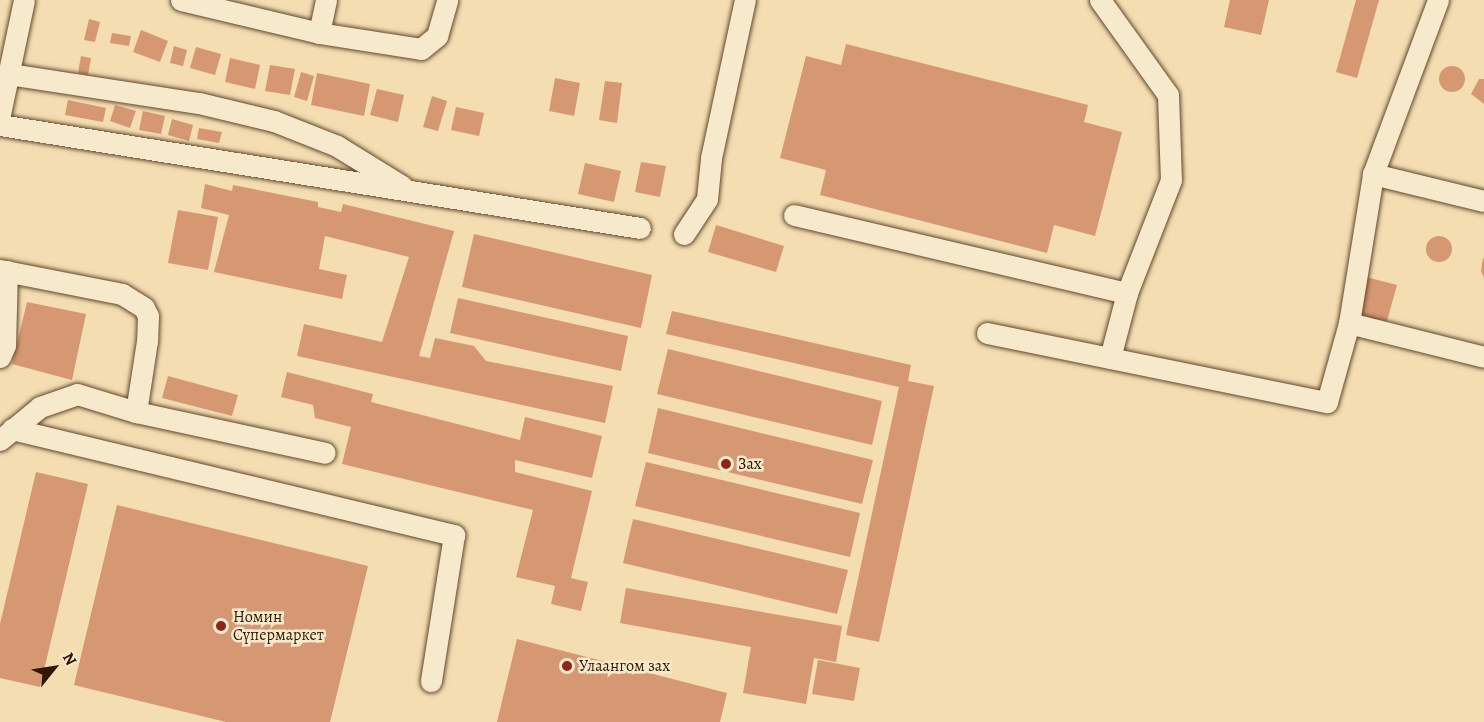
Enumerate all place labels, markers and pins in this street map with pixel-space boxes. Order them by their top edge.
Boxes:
place label: Зах [738,454,762,474]
marker: Зах [719,457,733,471]
place label: Номин Сүпермаркет [233,607,324,645]
marker: Номин Сүпермаркет [214,619,228,633]
place label: Улаангом зах [579,656,670,676]
marker: Улаангом зах [560,659,574,673]

